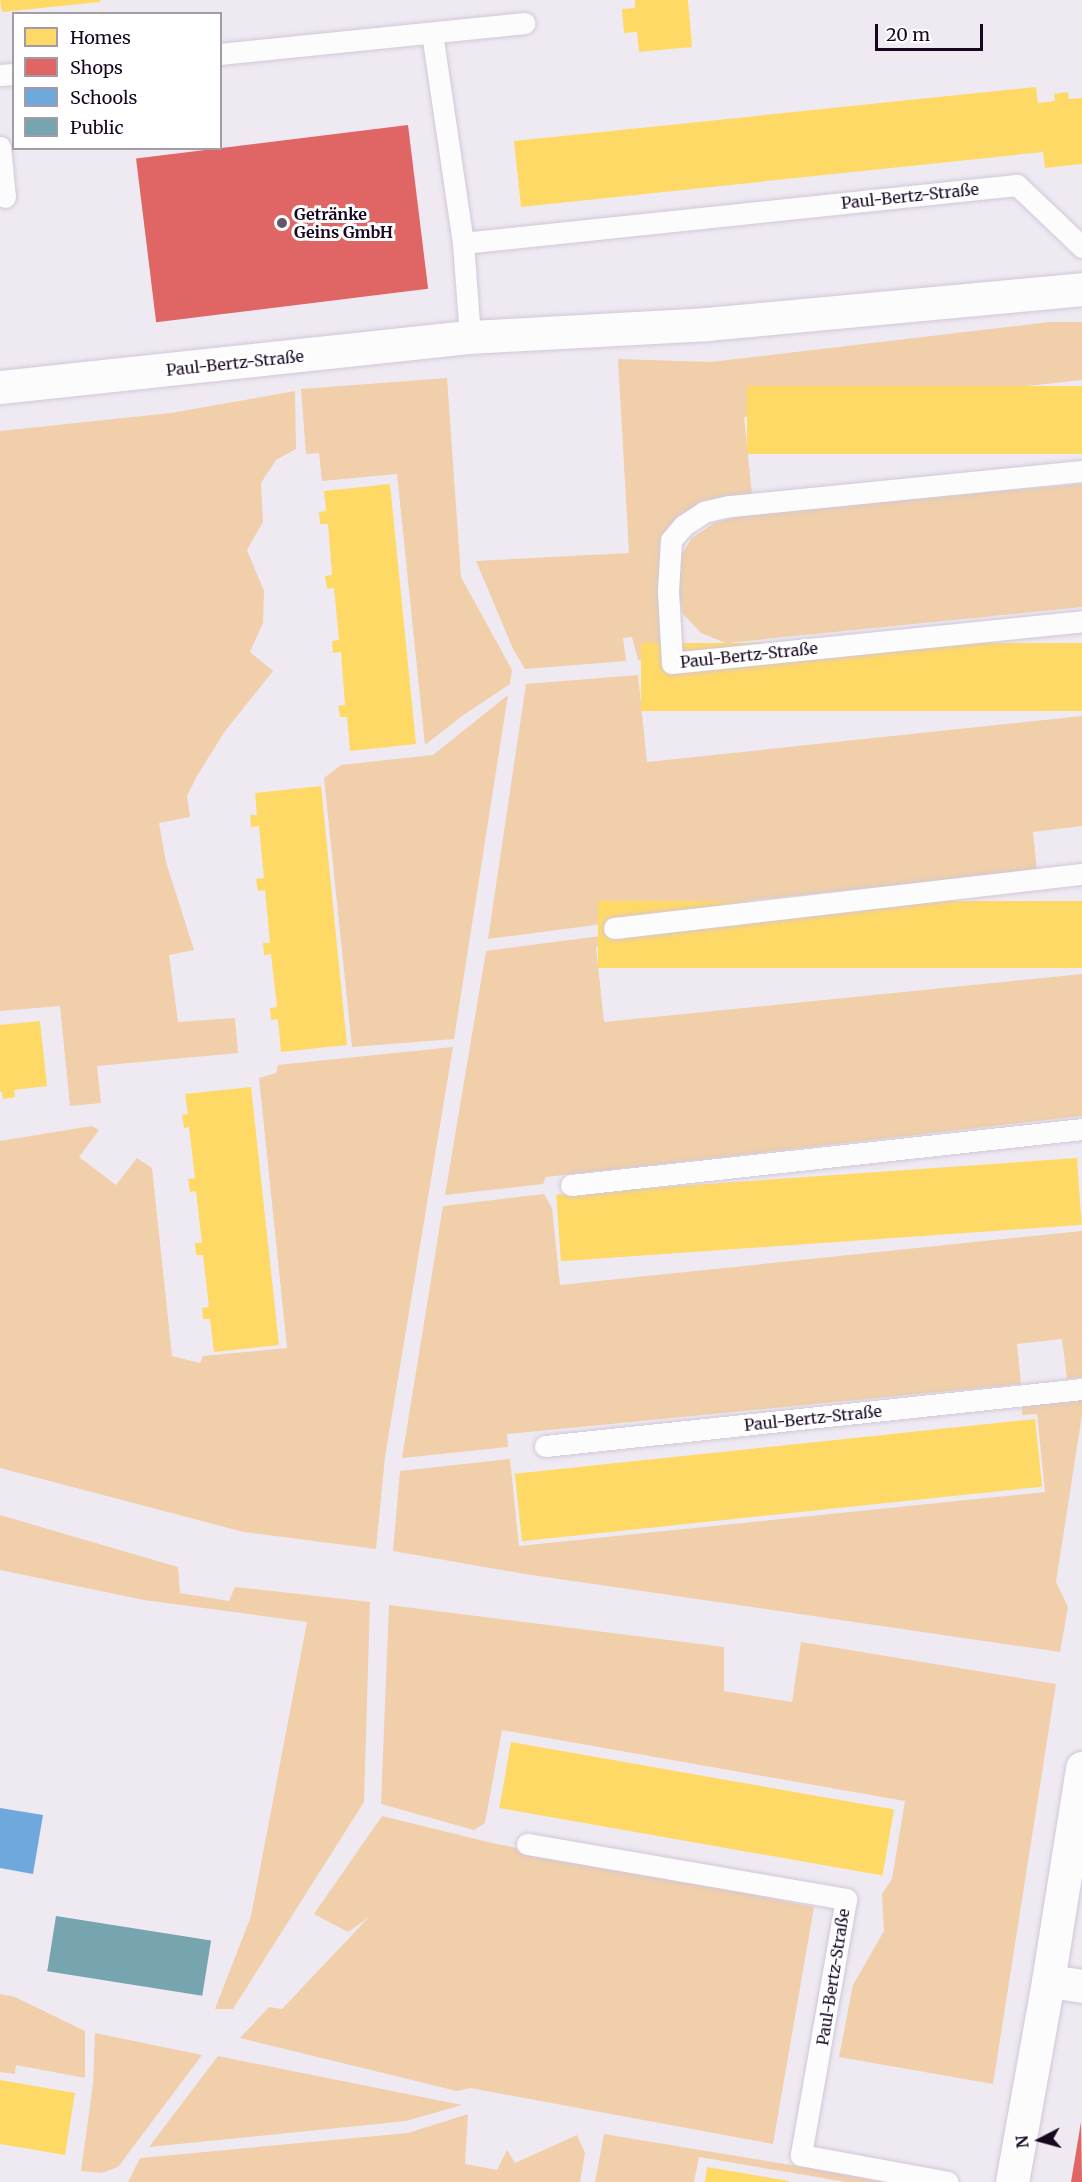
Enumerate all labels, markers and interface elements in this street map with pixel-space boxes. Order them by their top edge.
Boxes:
legend [12,12,222,150]
scale bar [878,12,986,50]
text: 20 m [886,23,930,46]
text: Homes [70,26,131,49]
text: Shops [70,56,123,79]
text: Schools [70,86,137,109]
text: Public [70,116,124,139]
street label: Paul-Bertz-Straße [840,179,980,213]
place label: Getränke Geins GmbH [294,204,393,242]
marker: Getränke Geins GmbH [275,216,289,230]
street label: Paul-Bertz-Straße [165,346,305,380]
street label: Paul-Bertz-Straße [679,638,819,672]
street label: Paul-Bertz-Straße [743,1401,883,1435]
street label: Paul-Bertz-Straße [813,1907,853,2047]
north arrow [1010,2110,1070,2170]
text: N [1011,2135,1033,2149]

